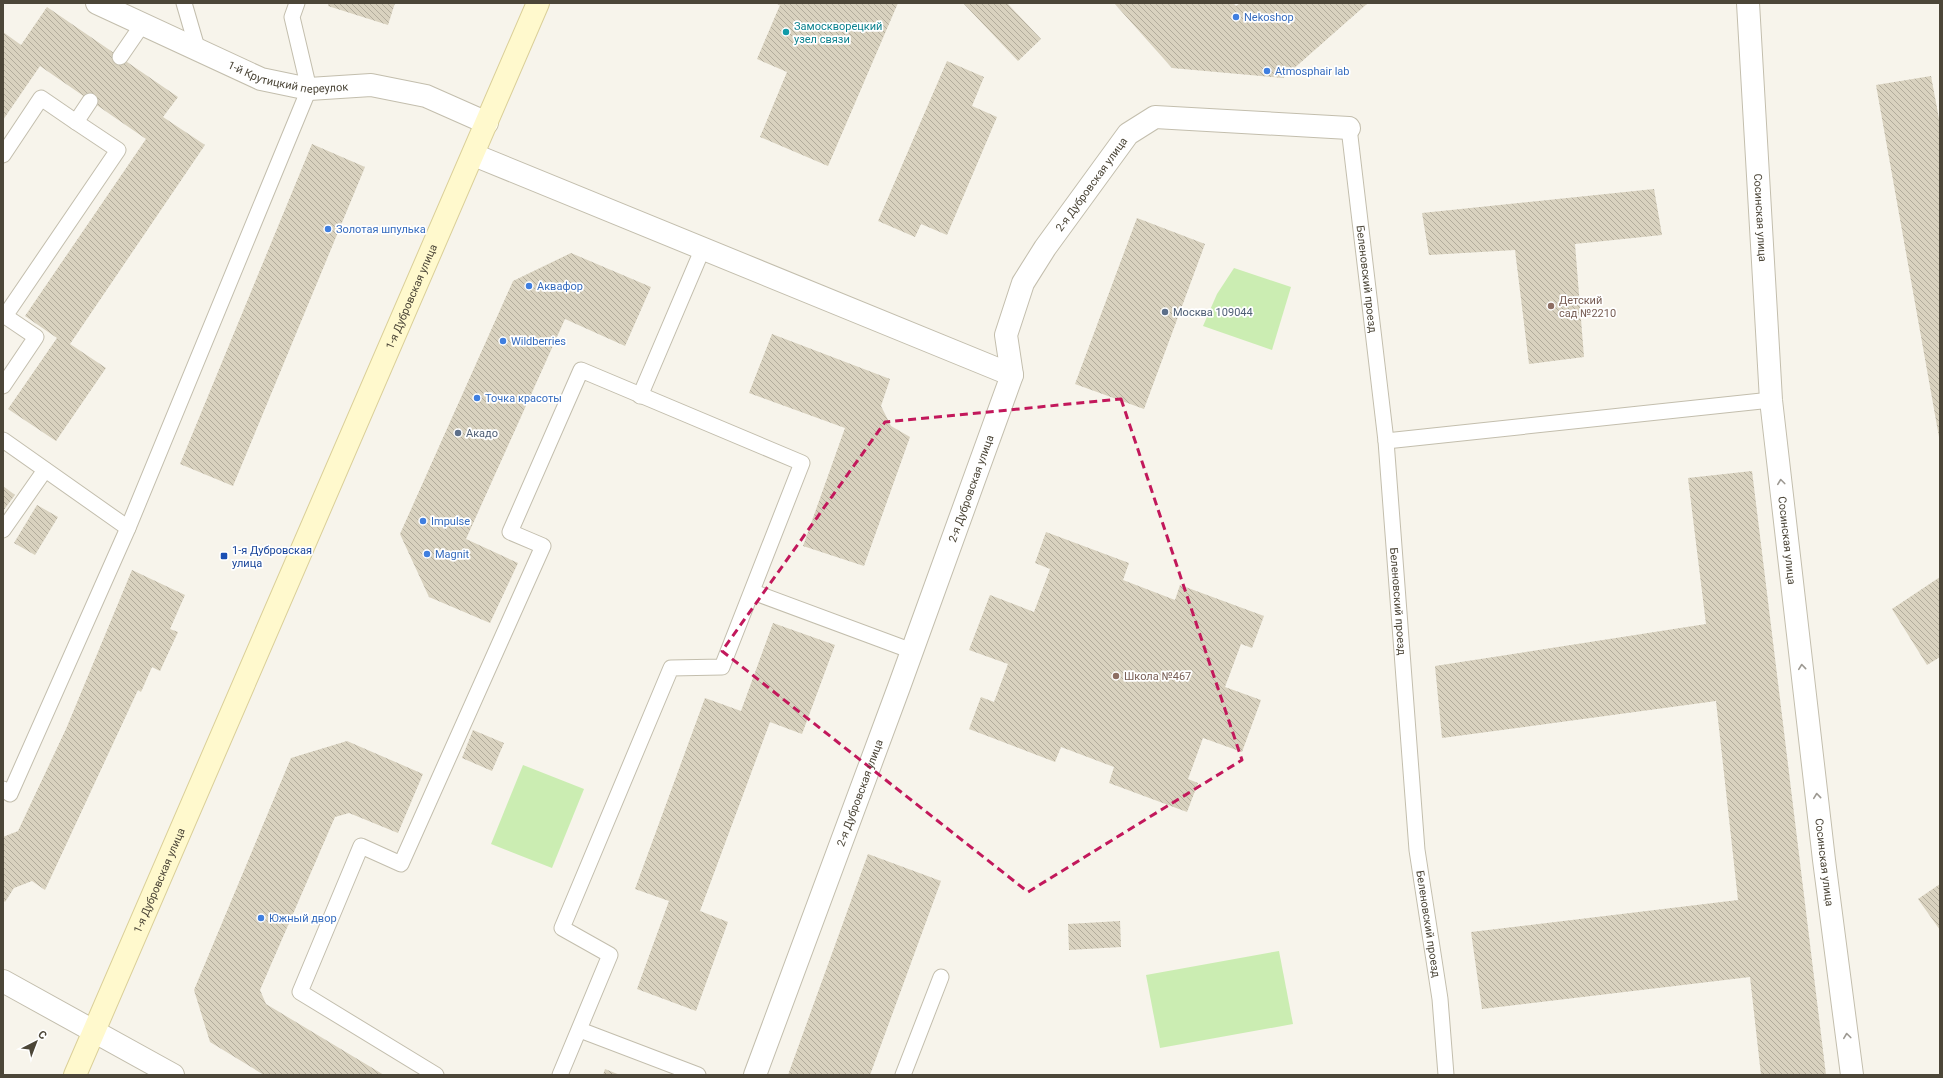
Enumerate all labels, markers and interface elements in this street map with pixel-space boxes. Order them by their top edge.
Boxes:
place label: Nekoshop [1244,11,1294,24]
marker: Nekoshop [1231,12,1241,22]
place label: Замоскворецкий узел связи [794,20,882,46]
marker: Замоскворецкий узел связи [781,27,791,37]
street label: 1-й Крутицкий переулок [226,58,349,96]
place label: Atmosphair lab [1275,65,1349,78]
marker: Atmosphair lab [1262,66,1272,76]
street label: 2-я Дубровская улица [1053,135,1130,234]
street label: Сосинская улица [1751,173,1769,262]
place label: Золотая шпулька [336,223,426,236]
marker: Золотая шпулька [323,224,333,234]
street label: Беленовский проезд [1354,225,1380,334]
street label: 1-я Дубровская улица [383,242,440,351]
place label: Аквафор [537,280,583,293]
marker: Аквафор [524,281,534,291]
place label: Детский сад №2210 [1559,294,1616,320]
marker: Детский сад №2210 [1546,301,1556,311]
place label: Москва 109044 [1173,306,1253,319]
marker: Москва 109044 [1160,307,1170,317]
place label: Wildberries [511,335,566,348]
marker: Wildberries [498,336,508,346]
place label: Точка красоты [485,392,562,405]
marker: Точка красоты [472,393,482,403]
place label: Акадо [466,427,498,440]
marker: Акадо [453,428,463,438]
street label: 2-я Дубровская улица [946,433,996,544]
one-way arrow [1777,479,1786,485]
street label: Сосинская улица [1776,496,1799,585]
place label: Impulse [431,515,470,528]
marker: Impulse [418,516,428,526]
place label: 1-я Дубровская улица [232,544,312,570]
street label: Беленовский проезд [1388,547,1409,656]
place label: Magnit [435,548,470,561]
marker: Magnit [422,549,432,559]
marker: 1-я Дубровская улица [219,551,229,561]
one-way arrow [1798,664,1807,670]
place label: Школа №467 [1124,670,1191,683]
marker: Школа №467 [1111,671,1121,681]
street label: 2-я Дубровская улица [834,738,885,848]
one-way arrow [1812,793,1821,799]
street label: Сосинская улица [1813,818,1836,907]
street label: 1-я Дубровская улица [131,826,187,935]
street label: Беленовский проезд [1414,869,1443,978]
place label: Южный двор [269,912,337,925]
marker: Южный двор [256,913,266,923]
north arrow [16,1022,56,1062]
text: С [35,1028,49,1042]
one-way arrow [1843,1033,1852,1039]

